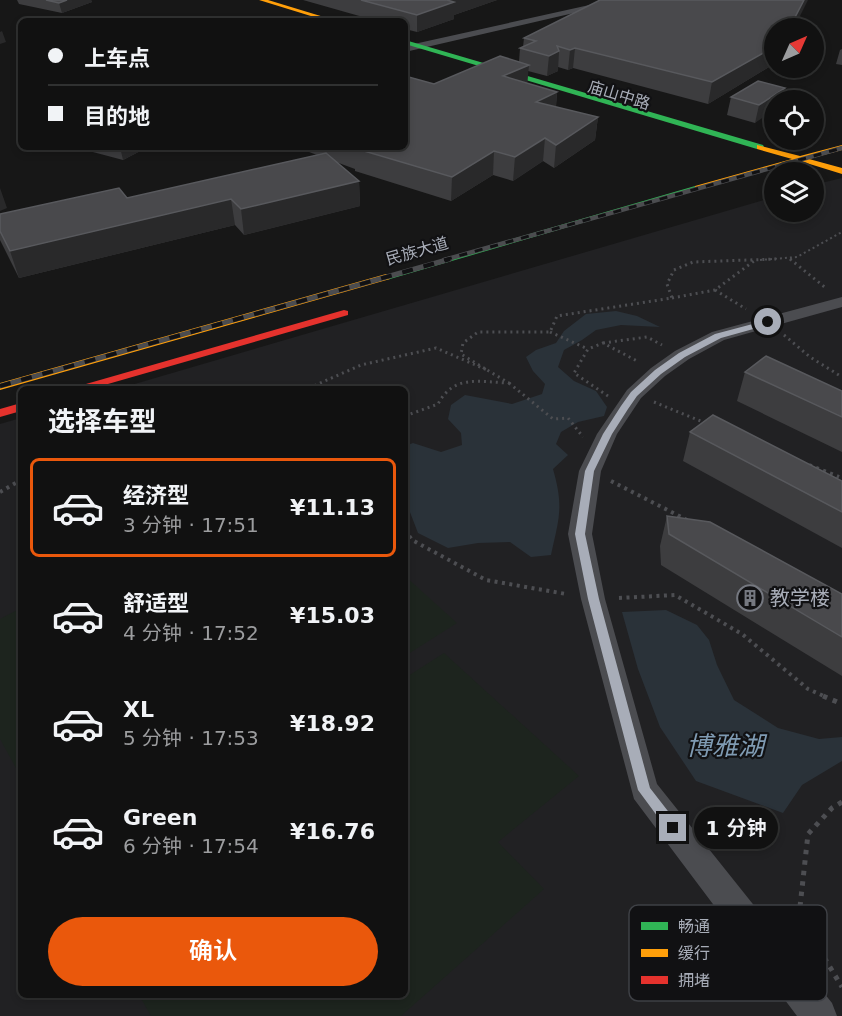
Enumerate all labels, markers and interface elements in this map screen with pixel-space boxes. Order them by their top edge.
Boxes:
north arrow [764,18,824,78]
map controls [764,18,824,222]
text: 上车点 [84,46,150,71]
street label: 庙山中路 [586,77,652,113]
button: locate [764,90,824,150]
text: 目的地 [84,104,150,129]
button: layers [764,162,824,222]
street label: 民族大道 [384,233,450,269]
route start [754,308,781,335]
text: 选择车型 [48,406,156,437]
icon: car [51,481,105,535]
text: 经济型 [123,483,189,508]
text: ¥11.13 [290,495,375,520]
text: 3 分钟 · 17:51 [123,513,259,537]
building icon: 教学楼 [735,583,765,613]
place label: 教学楼 [770,586,830,610]
icon: car [51,589,105,643]
text: 舒适型 [123,591,189,616]
text: ¥15.03 [290,603,375,628]
text: 4 分钟 · 17:52 [123,621,259,645]
icon: car [51,697,105,751]
text: XL [123,697,154,722]
text: ¥18.92 [290,711,375,736]
text: 5 分钟 · 17:53 [123,726,259,750]
water label: 博雅湖 [686,731,768,761]
icon: car [51,805,105,859]
text: Green [123,805,197,830]
callout: 1 分钟 [694,807,778,849]
route end [659,814,686,841]
text: 1 分钟 [706,816,766,840]
text: ¥16.76 [290,819,375,844]
text: 6 分钟 · 17:54 [123,834,259,858]
legend [629,905,827,1001]
button: 确认 [48,917,378,986]
text: 畅通 [678,917,710,936]
text: 缓行 [678,944,710,963]
text: 拥堵 [678,971,710,990]

